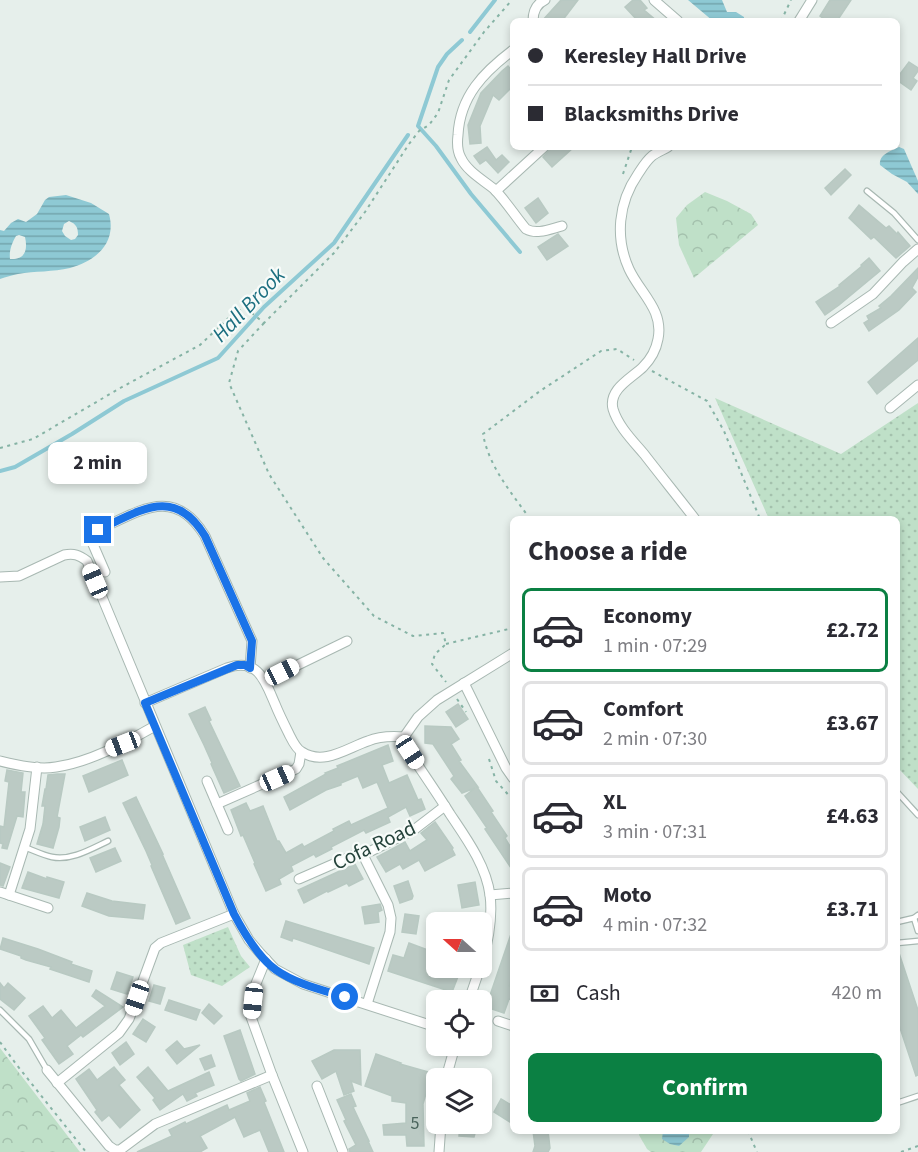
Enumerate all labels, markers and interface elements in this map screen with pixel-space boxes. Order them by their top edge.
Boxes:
text: Keresley Hall Drive [564,40,747,72]
text: Blacksmiths Drive [564,98,739,130]
water label: Hall Brook [205,259,293,350]
callout: 2 min [48,443,148,485]
text: 2 min [73,449,122,477]
route end [84,516,111,543]
text: Choose a ride [528,532,688,571]
car [80,561,110,601]
text: Economy [603,600,692,632]
icon: car [531,603,585,657]
text: £2.72 [826,614,879,646]
text: 1 min · 07:29 [603,632,707,660]
car [262,656,302,688]
text: Comfort [603,693,684,725]
icon: car [531,696,585,750]
text: £3.67 [826,707,879,739]
text: 2 min · 07:30 [603,725,707,753]
car [103,729,143,759]
car [393,732,427,772]
car [257,762,297,794]
text: XL [603,786,627,818]
icon: car [531,789,585,843]
text: £4.63 [826,800,879,832]
street label: Cofa Road [327,813,421,877]
text: 3 min · 07:31 [603,818,707,846]
text: Moto [603,879,652,911]
icon: car [531,882,585,936]
text: £3.71 [826,893,879,925]
text: 4 min · 07:32 [603,911,707,939]
north arrow [426,912,492,978]
map controls [426,912,492,1134]
icon: cash [528,977,561,1010]
text: Cash [576,977,621,1009]
car [123,978,151,1018]
text: 420 m [832,979,882,1007]
car [242,982,264,1020]
route start [331,983,358,1010]
button: locate [426,990,492,1056]
button: Confirm [528,1053,882,1122]
button: layers [426,1068,492,1134]
house number: 5 [411,1111,420,1136]

